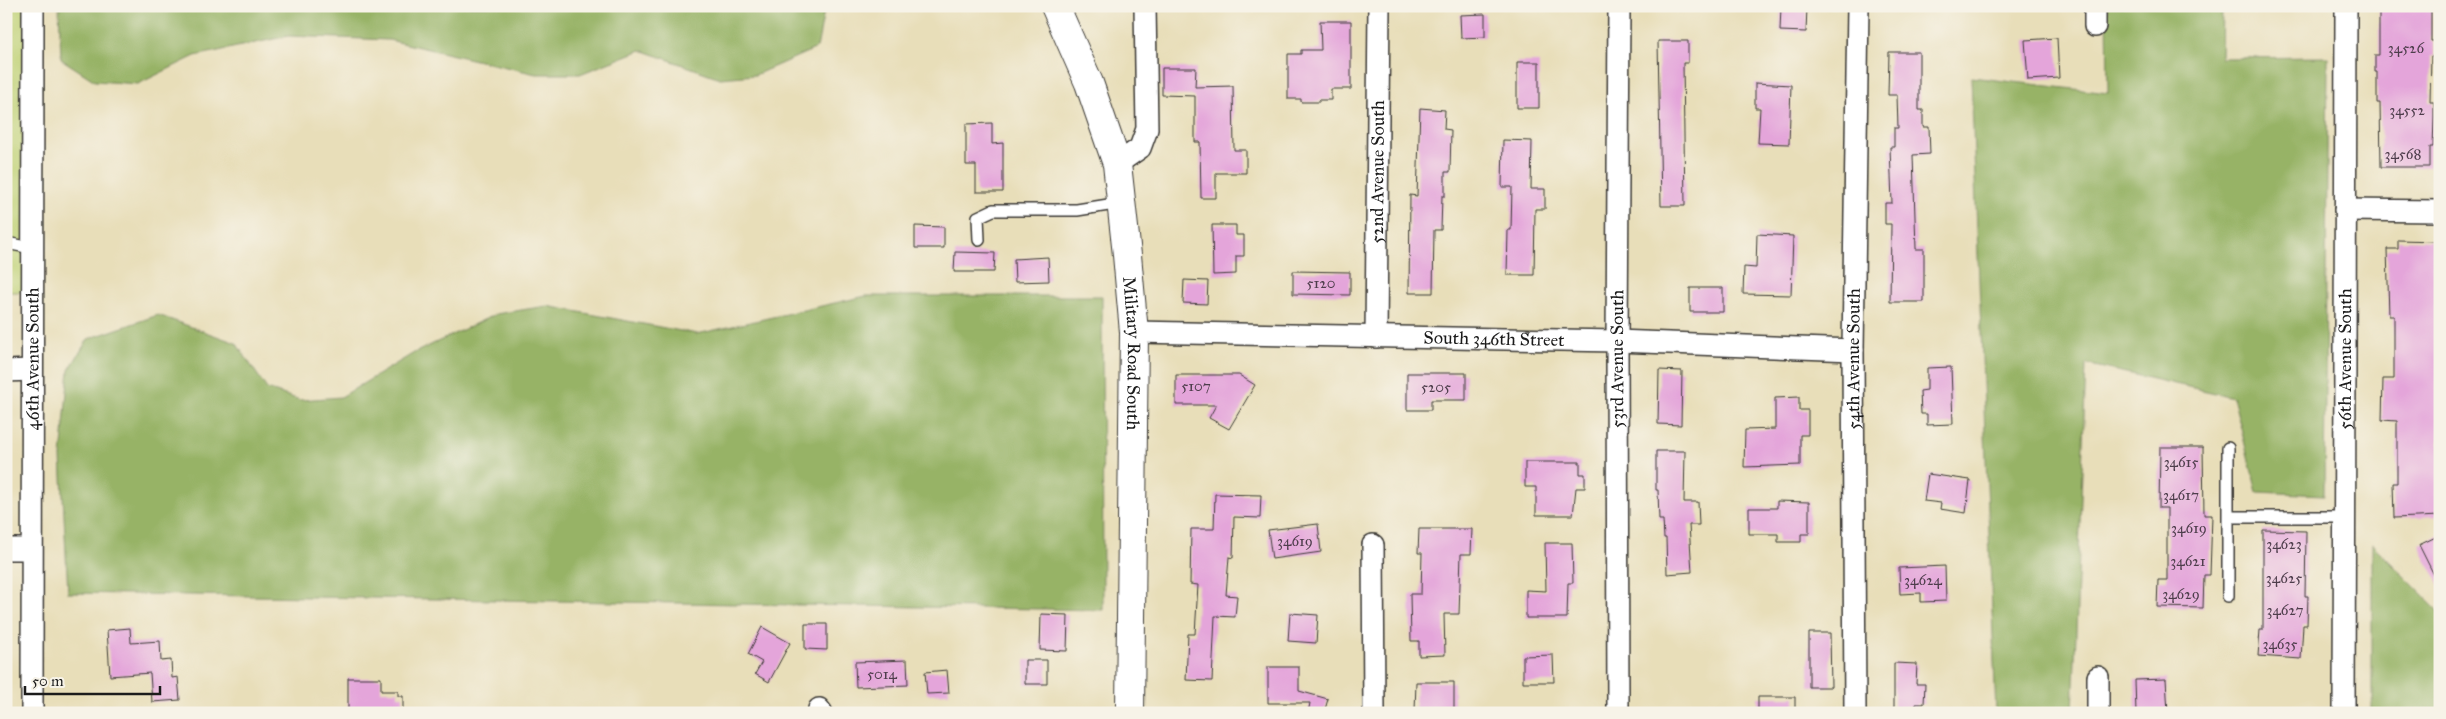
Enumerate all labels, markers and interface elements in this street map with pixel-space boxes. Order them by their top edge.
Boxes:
house number: 34526 [2388,39,2426,57]
street label: 52nd Avenue South [1366,100,1389,244]
house number: 34552 [2389,101,2425,119]
house number: 34568 [2385,145,2422,163]
house number: 5120 [1306,274,1336,292]
street label: Military Road South [1118,275,1145,430]
street label: 46th Avenue South [21,287,44,431]
street label: 54th Avenue South [1842,288,1865,430]
street label: 56th Avenue South [2334,288,2356,430]
street label: 53rd Avenue South [1606,290,1628,428]
street label: South 346th Street [1423,326,1565,351]
house number: 5107 [1181,377,1211,395]
house number: 5205 [1421,378,1451,396]
house number: 34615 [2164,453,2198,471]
house number: 34617 [2163,486,2199,504]
house number: 34619 [2171,519,2207,537]
house number: 34619 [1277,532,1313,550]
house number: 34623 [2266,535,2302,553]
house number: 34621 [2170,552,2206,570]
house number: 34625 [2266,569,2302,587]
house number: 34624 [1904,571,1943,589]
house number: 34629 [2162,585,2200,603]
house number: 34627 [2266,601,2304,619]
house number: 34635 [2262,635,2298,653]
scale bar [25,664,160,696]
house number: 5014 [867,665,898,683]
text: 50 m [32,672,64,690]

